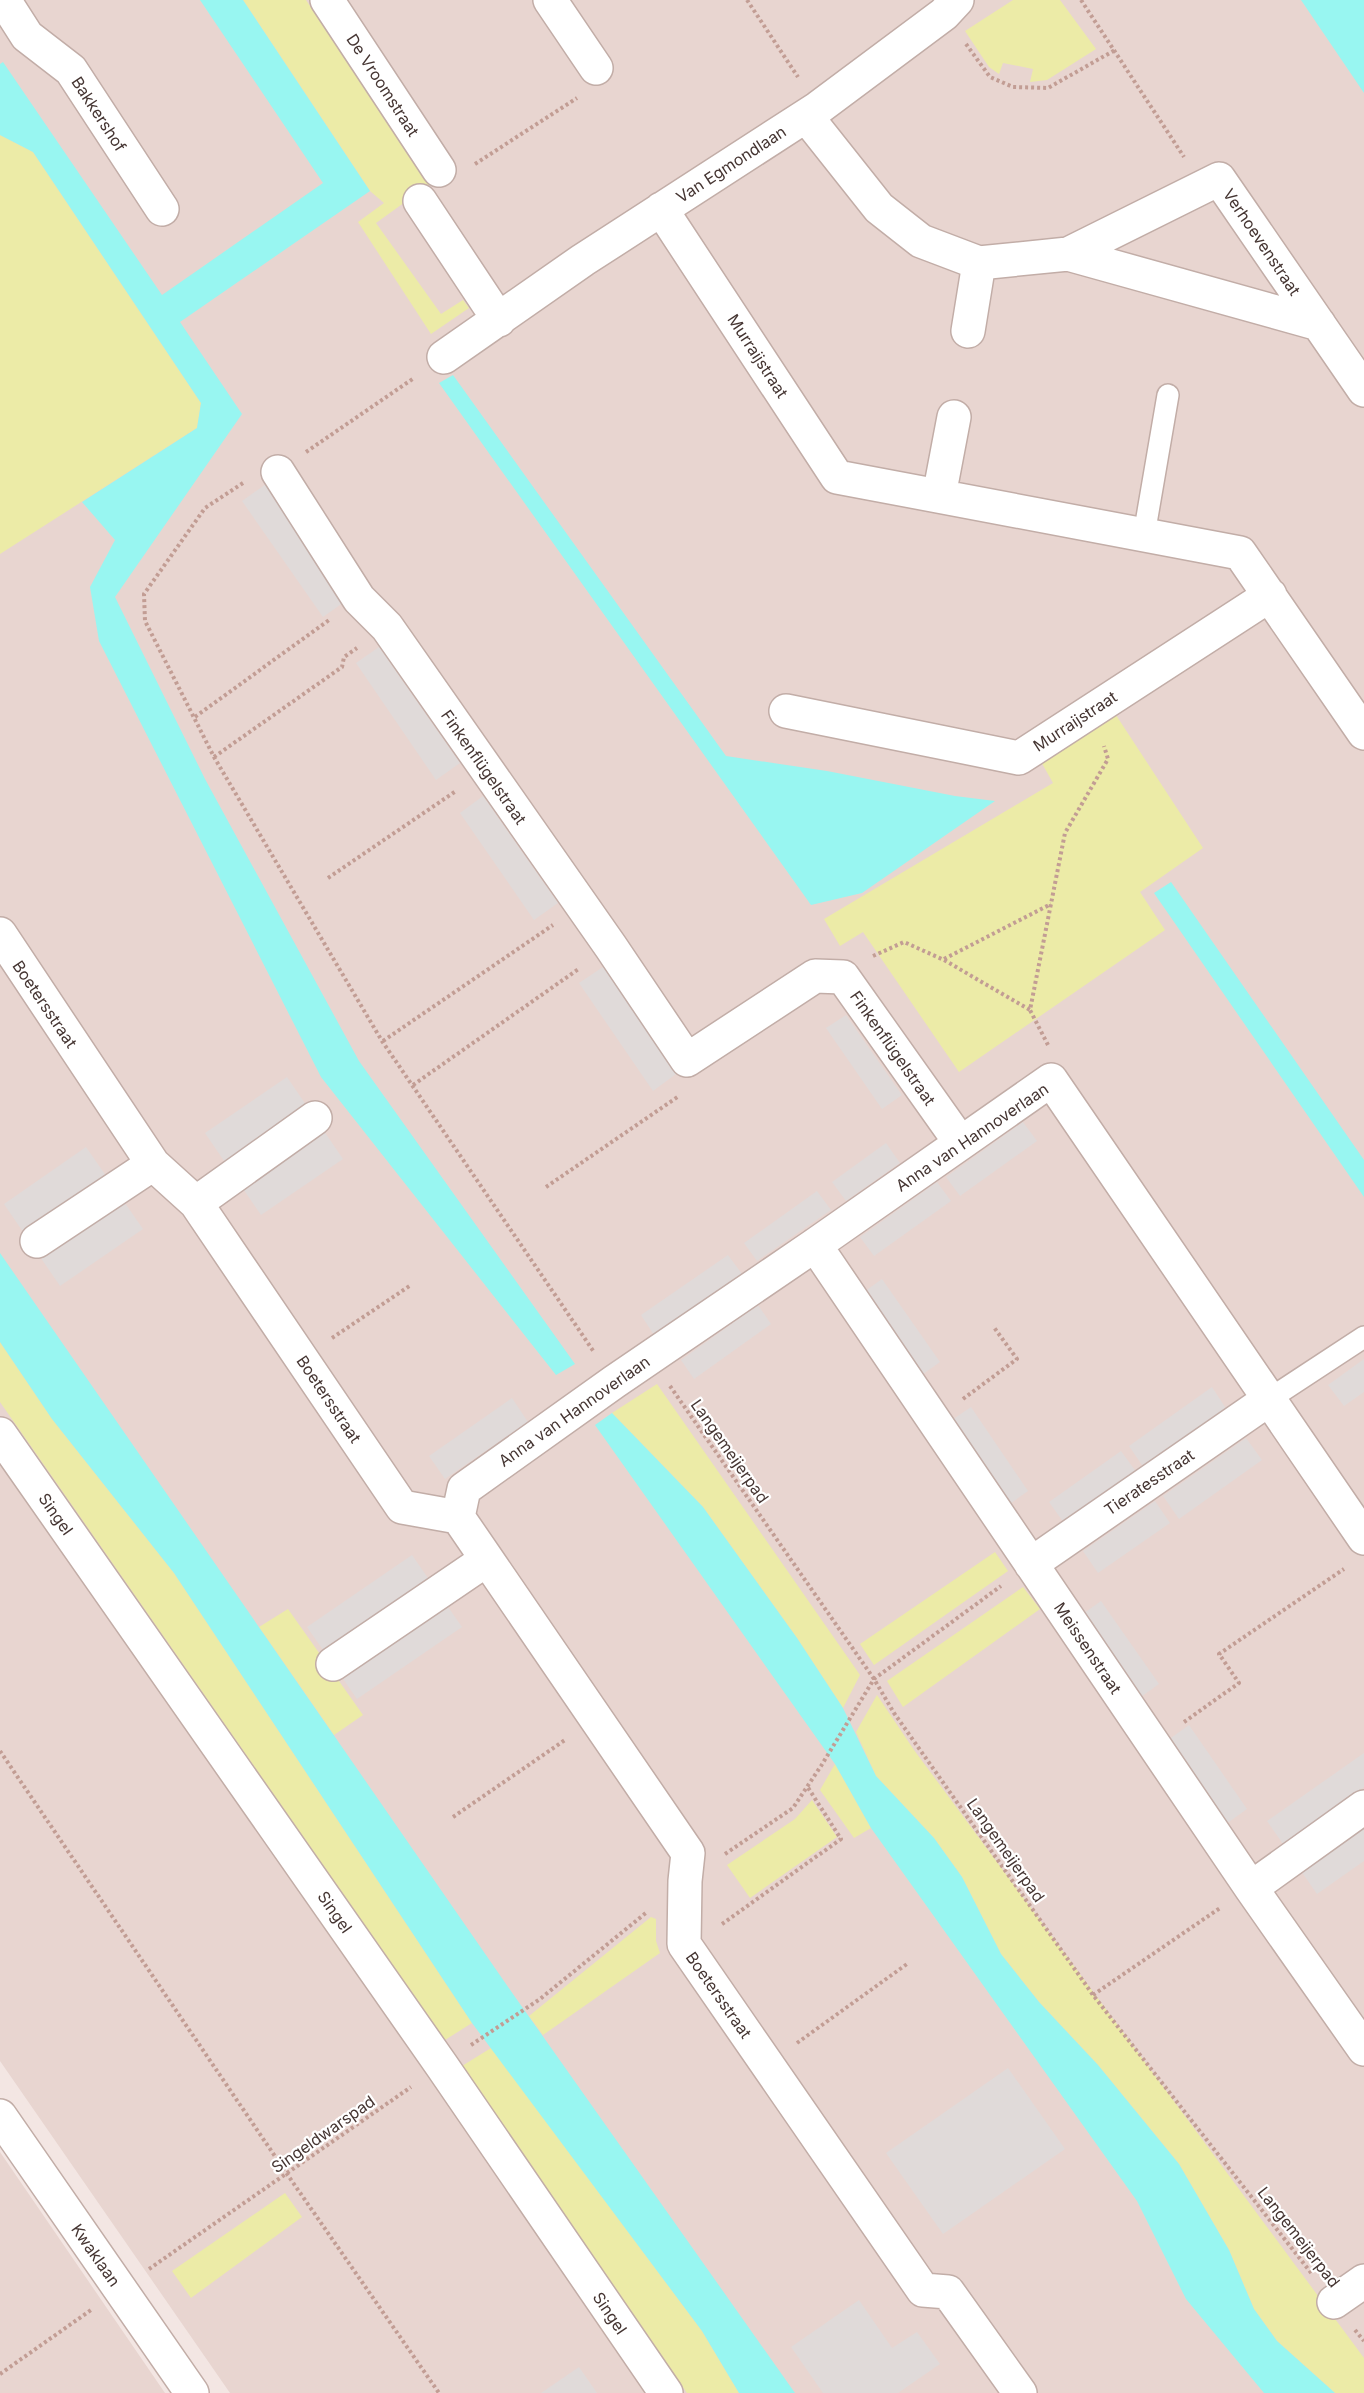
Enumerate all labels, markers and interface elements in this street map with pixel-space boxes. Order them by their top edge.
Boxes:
street label: De Vroomstraat [342,30,424,140]
street label: Bakkershof [67,73,131,155]
street label: Van Egmondlaan [672,121,790,207]
street label: Verhoevenstraat [1219,185,1305,299]
street label: Murraijstraat [724,310,792,402]
street label: Murraijstraat [1029,687,1121,755]
street label: Finkenflügelstraat [437,706,531,828]
street label: Boetersstraat [8,956,82,1052]
street label: Finkenflügelstraat [846,987,940,1109]
street label: Anna van Hannoverlaan [892,1078,1052,1196]
street label: Boetersstraat [292,1351,366,1447]
street label: Anna van Hannoverlaan [495,1351,653,1471]
street label: Langemeijerpad [687,1395,773,1507]
street label: Tieratesstraat [1100,1445,1198,1519]
street label: Singel [34,1489,78,1539]
street label: Meissenstraat [1050,1598,1126,1698]
street label: Langemeijerpad [963,1794,1049,1906]
street label: Singel [313,1887,357,1937]
street label: Boetersstraat [682,1948,756,2042]
street label: Singeldwarspad [267,2091,379,2177]
street label: Langemeijerpad [1254,2183,1344,2291]
street label: Kwaklaan [67,2220,125,2290]
street label: Singel [589,2288,631,2338]

